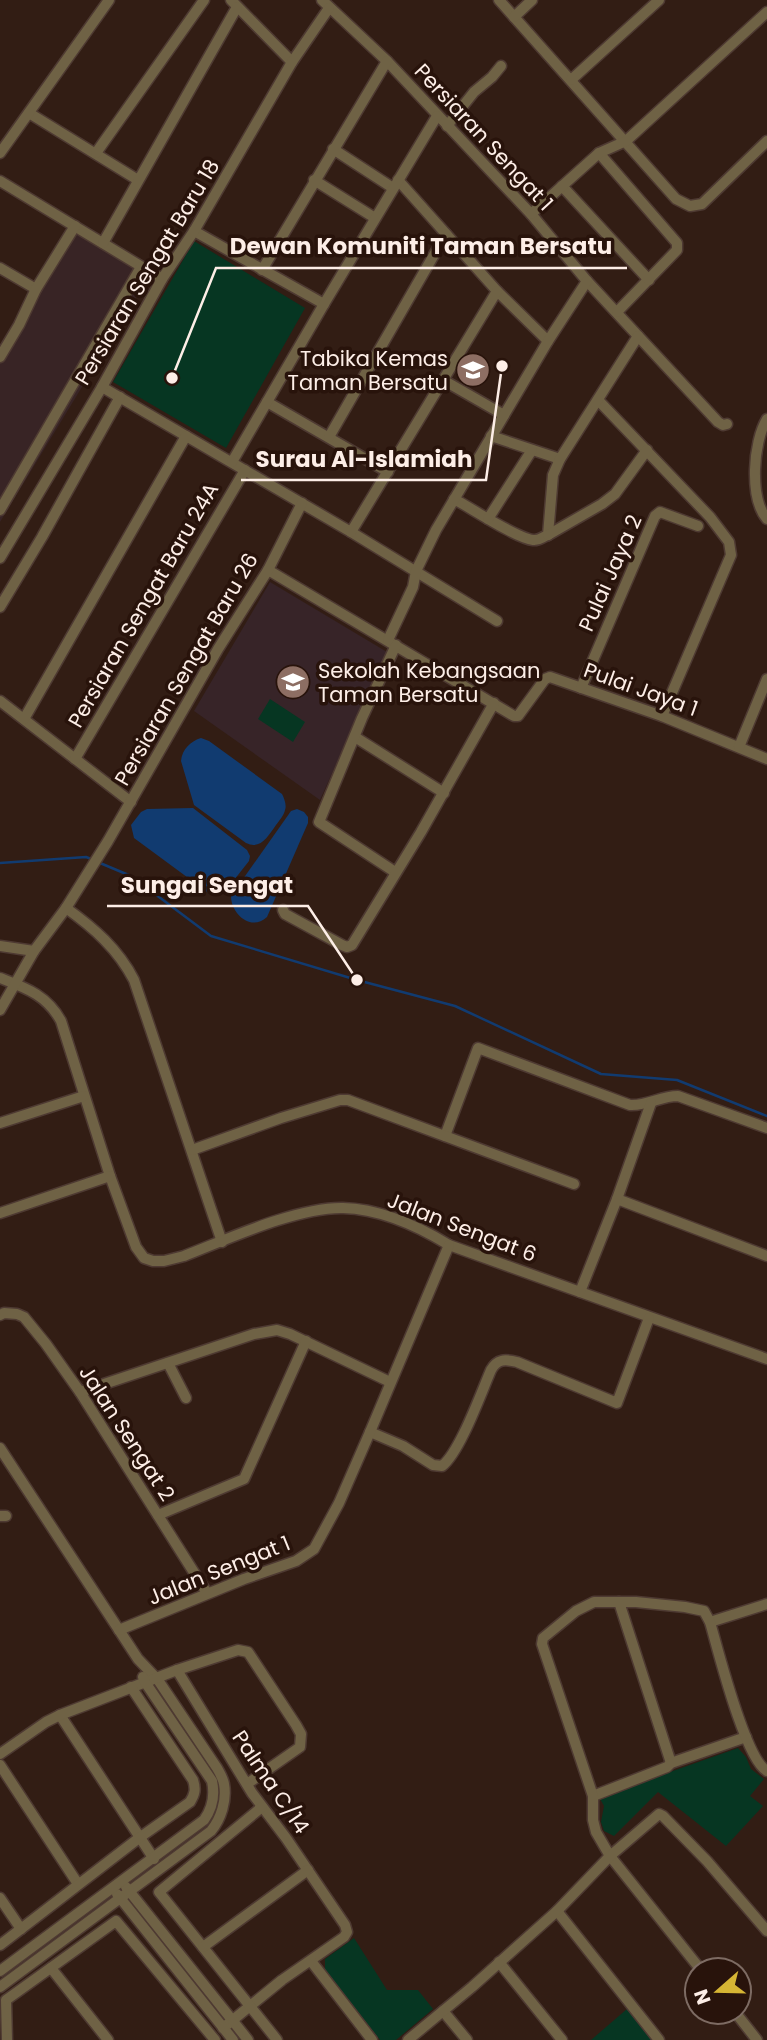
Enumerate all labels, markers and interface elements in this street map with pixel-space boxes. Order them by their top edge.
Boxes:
street label: Persiaran Sengat 1 [408,57,560,217]
street label: Persiaran Sengat Baru 18 [68,154,226,390]
callout: Dewan Komuniti Taman Bersatu [216,224,627,268]
text: Dewan Komuniti Taman Bersatu [230,230,612,262]
place label: Tabika Kemas Taman Bersatu [288,344,448,397]
school or university icon: Tabika Kemas Taman Bersatu [454,351,492,389]
callout: Surau Al-Islamiah [241,436,486,480]
text: Surau Al-Islamiah [256,443,472,475]
street label: Persiaran Sengat Baru 24A [61,477,225,733]
street label: Pulai Jaya 2 [571,510,649,636]
street label: Persiaran Sengat Baru 26 [107,547,265,791]
street label: Pulai Jaya 1 [580,655,702,723]
place label: Sekolah Kebangsaan Taman Bersatu [318,656,540,709]
school or university icon: Sekolah Kebangsaan Taman Bersatu [274,663,312,701]
callout: Sungai Sengat [107,862,308,906]
text: Sungai Sengat [121,869,293,901]
street label: Jalan Sengat 6 [383,1185,541,1269]
street label: Jalan Sengat 2 [72,1360,182,1506]
street label: Jalan Sengat 1 [144,1528,294,1612]
street label: Palma C/14 [226,1725,316,1839]
north arrow [683,1956,753,2026]
text: N [687,1985,718,2008]

